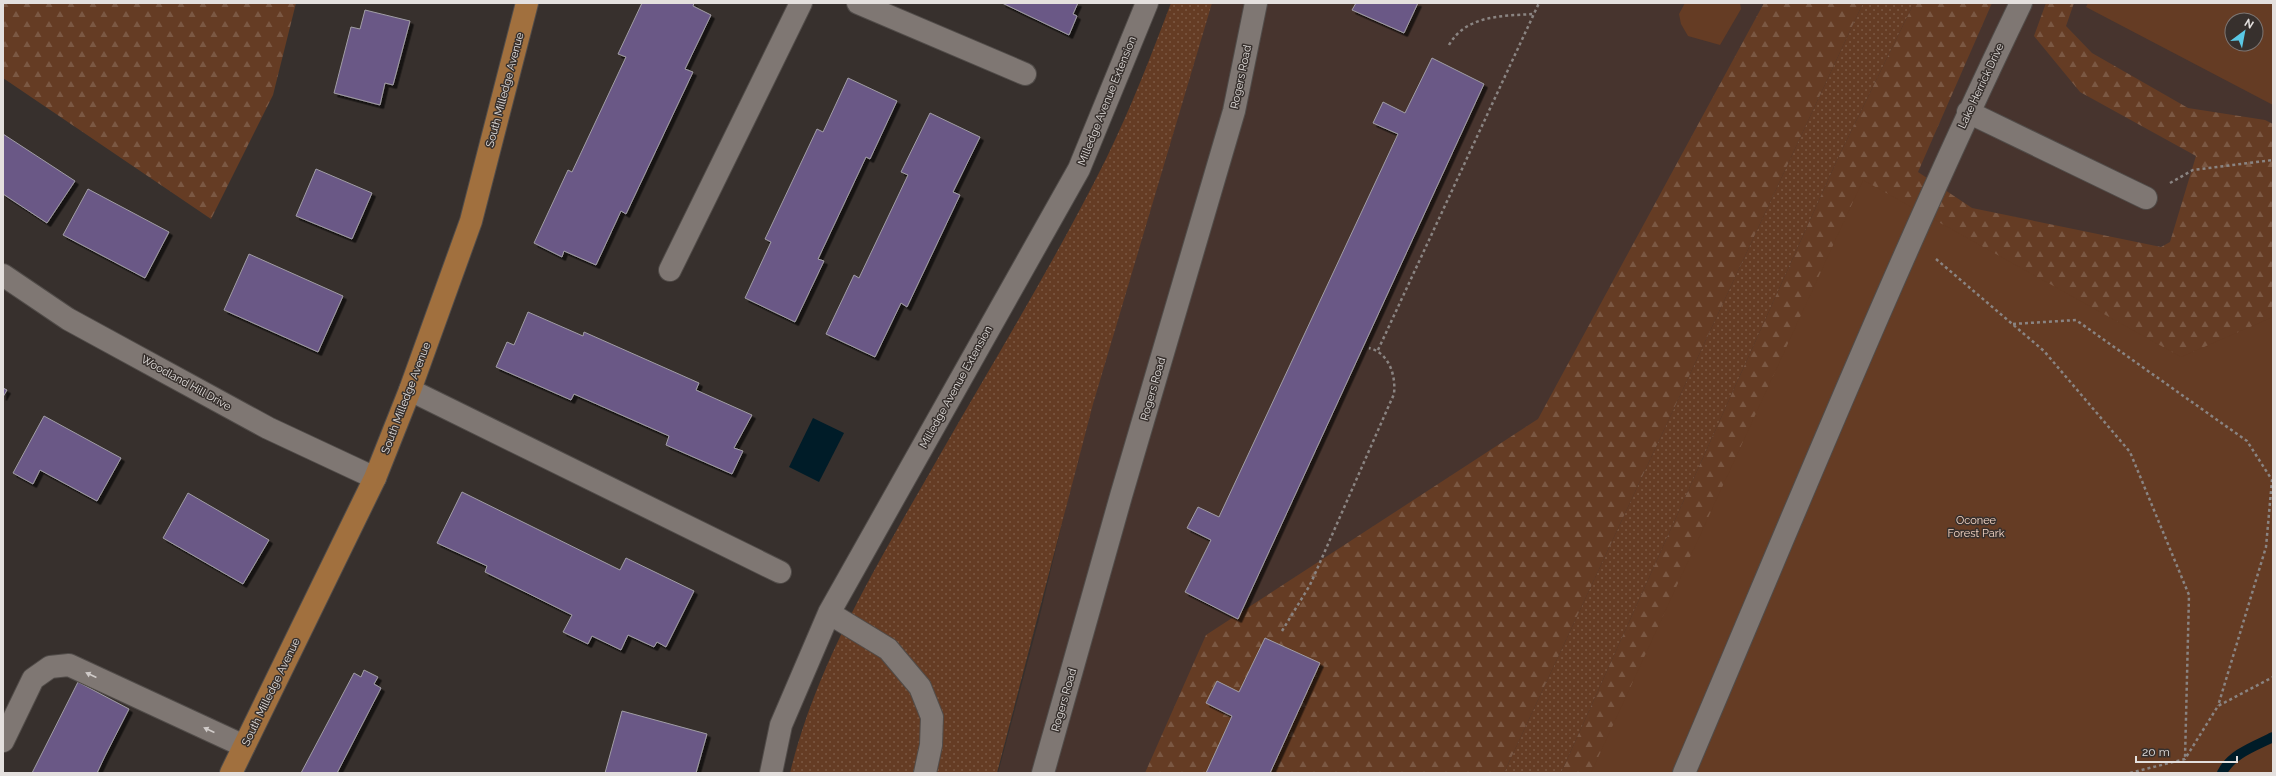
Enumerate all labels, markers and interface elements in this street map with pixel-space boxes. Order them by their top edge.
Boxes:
north arrow [2224,12,2264,52]
text: N [2242,16,2256,32]
street label: South Milledge Avenue [483,31,527,149]
street label: Milledge Avenue Extension [1075,35,1139,167]
street label: Lake Herrick Drive [1956,41,2007,131]
street label: Rogers Road [1228,44,1254,110]
street label: Milledge Avenue Extension [917,324,995,450]
street label: South Milledge Avenue [379,340,433,456]
street label: Woodland Hill Drive [139,353,234,413]
street label: Rogers Road [1138,356,1168,422]
park label: Oconee Forest Park [1947,514,2005,540]
street label: South Milledge Avenue [239,636,303,748]
street label: Rogers Road [1049,667,1079,733]
one-way arrow [85,672,97,678]
one-way arrow [203,726,215,733]
scale bar [2136,738,2237,764]
text: 20 m [2142,745,2170,759]

